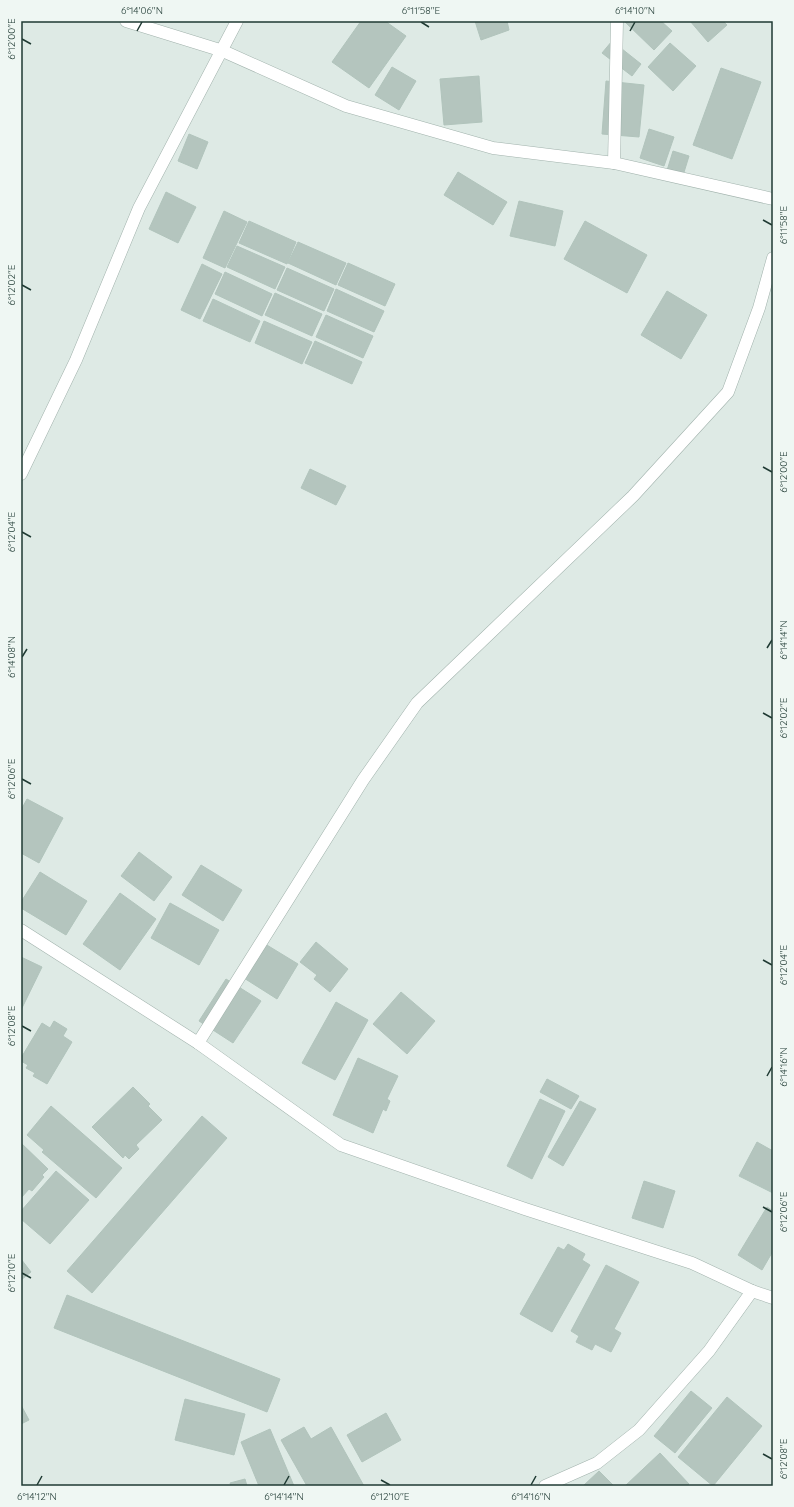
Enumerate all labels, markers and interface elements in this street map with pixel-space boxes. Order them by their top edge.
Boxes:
text: 6°14'06"N [121,4,163,17]
text: 6°11'58"E [402,4,441,17]
text: 6°14'10"N [615,4,655,17]
text: 6°12'00"E [5,18,18,60]
text: 6°11'58"E [777,205,790,244]
text: 6°12'02"E [5,264,18,305]
text: 6°12'00"E [777,451,790,493]
text: 6°12'04"E [5,511,18,552]
text: 6°14'14"N [777,620,790,660]
text: 6°14'08"N [5,636,18,678]
text: 6°12'02"E [777,697,790,738]
text: 6°12'06"E [5,758,18,799]
text: 6°12'04"E [777,944,790,985]
text: 6°12'08"E [5,1005,18,1046]
text: 6°14'16"N [777,1047,790,1087]
text: 6°12'06"E [777,1191,790,1232]
text: 6°12'10"E [5,1253,18,1293]
text: 6°12'08"E [777,1438,790,1479]
text: 6°14'12"N [17,1490,57,1503]
text: 6°14'14"N [264,1490,304,1503]
text: 6°12'10"E [370,1490,410,1503]
text: 6°14'16"N [511,1490,551,1503]

